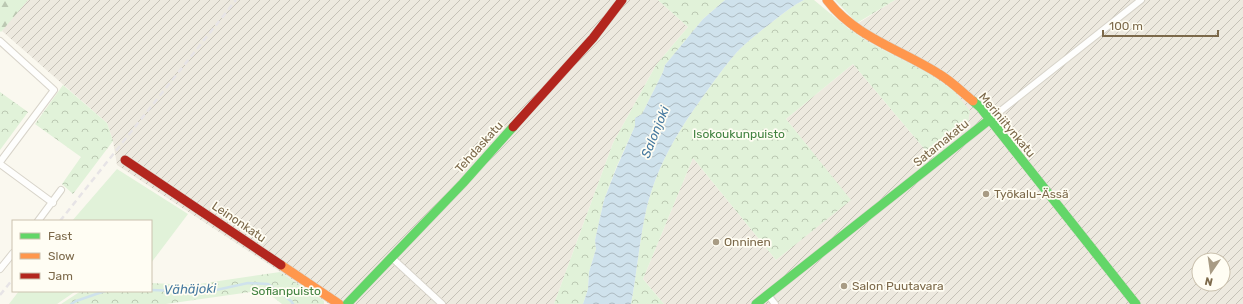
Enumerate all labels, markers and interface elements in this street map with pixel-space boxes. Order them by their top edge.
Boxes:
scale bar [1103,12,1218,38]
text: 100 m [1109,19,1143,33]
street label: Meriniitynkatu [976,90,1038,160]
water label: Salonjoki [638,103,673,160]
street label: Satamakatu [910,116,972,170]
street label: Tehdaskatu [452,118,506,176]
park label: Isokoukunpuisto [693,127,785,141]
place label: Työkalu-Ässä [994,187,1069,201]
marker: Työkalu-Ässä [981,189,991,199]
street label: Leinonkatu [209,199,269,245]
legend [12,220,152,292]
text: Fast [48,229,72,243]
place label: Onninen [724,235,771,249]
marker: Onninen [711,237,721,247]
text: Slow [48,249,75,263]
north arrow [1191,252,1231,292]
text: Jam [48,269,73,283]
text: N [1203,274,1214,288]
place label: Salon Puutavara [852,279,944,293]
water label: Vähäjoki [164,281,217,297]
marker: Salon Puutavara [839,281,849,291]
park label: Sofianpuisto [251,284,321,298]

